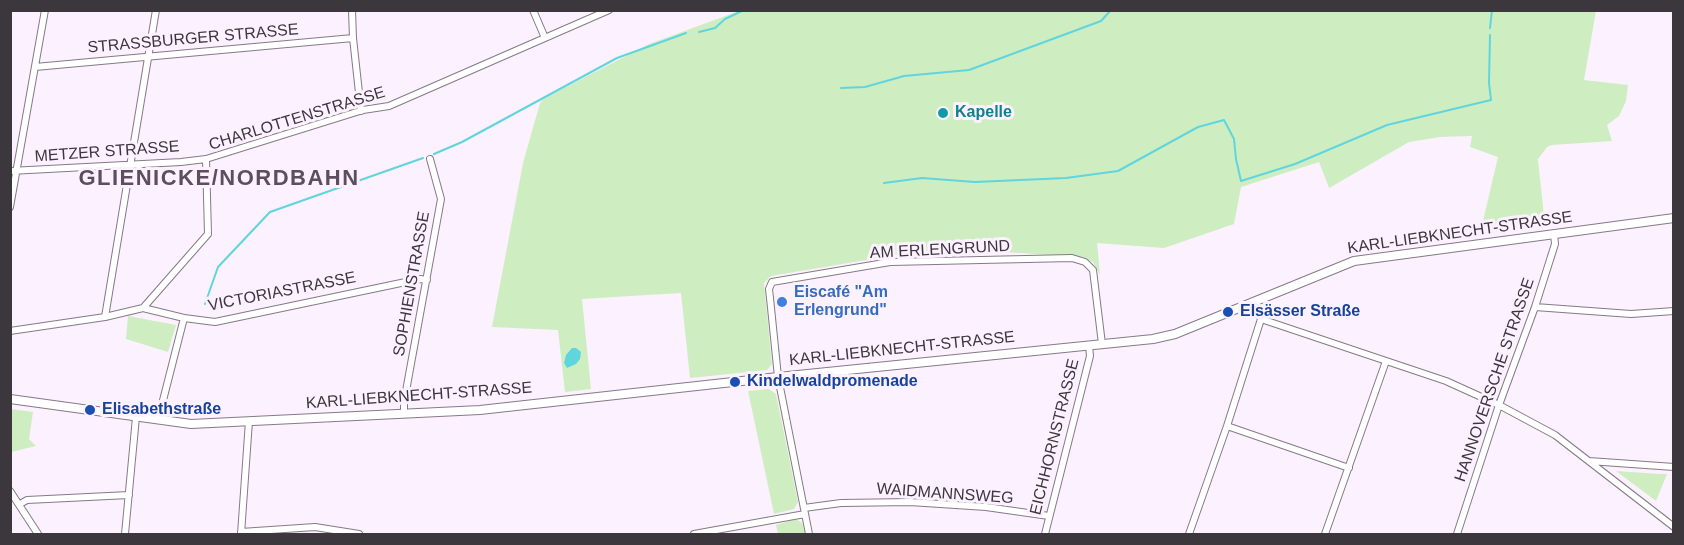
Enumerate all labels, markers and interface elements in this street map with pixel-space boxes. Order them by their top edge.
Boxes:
street label: STRASSBURGER STRASSE [87,20,299,58]
street label: CHARLOTTENSTRASSE [207,83,387,155]
place label: Kapelle [955,103,1012,123]
marker: Kapelle [936,106,950,120]
street label: METZER STRASSE [34,137,180,167]
district label: GLIENICKE/NORDBAHN [78,166,360,192]
street label: KARL-LIEBKNECHT-STRASSE [1346,208,1574,258]
street label: SOPHIENSTRASSE [390,210,434,358]
street label: AM ERLENGRUND [869,237,1011,263]
street label: VICTORIASTRASSE [207,268,357,316]
street label: HANNOVERSCHE STRASSE [1451,276,1539,484]
place label: Eiscafé "Am Erlengrund" [794,283,888,321]
marker: Eiscafé "Am Erlengrund" [775,295,789,309]
place label: Elsässer Straße [1240,302,1360,322]
marker: Elsässer Straße [1221,305,1235,319]
street label: KARL-LIEBKNECHT-STRASSE [788,328,1016,370]
street label: EICHHORNSTRASSE [1026,357,1084,517]
place label: Kindelwaldpromenade [747,372,918,392]
marker: Kindelwaldpromenade [728,375,742,389]
street label: KARL-LIEBKNECHT-STRASSE [305,379,533,413]
place label: Elisabethstraße [102,400,221,420]
marker: Elisabethstraße [83,403,97,417]
street label: WAIDMANNSWEG [876,480,1014,508]

